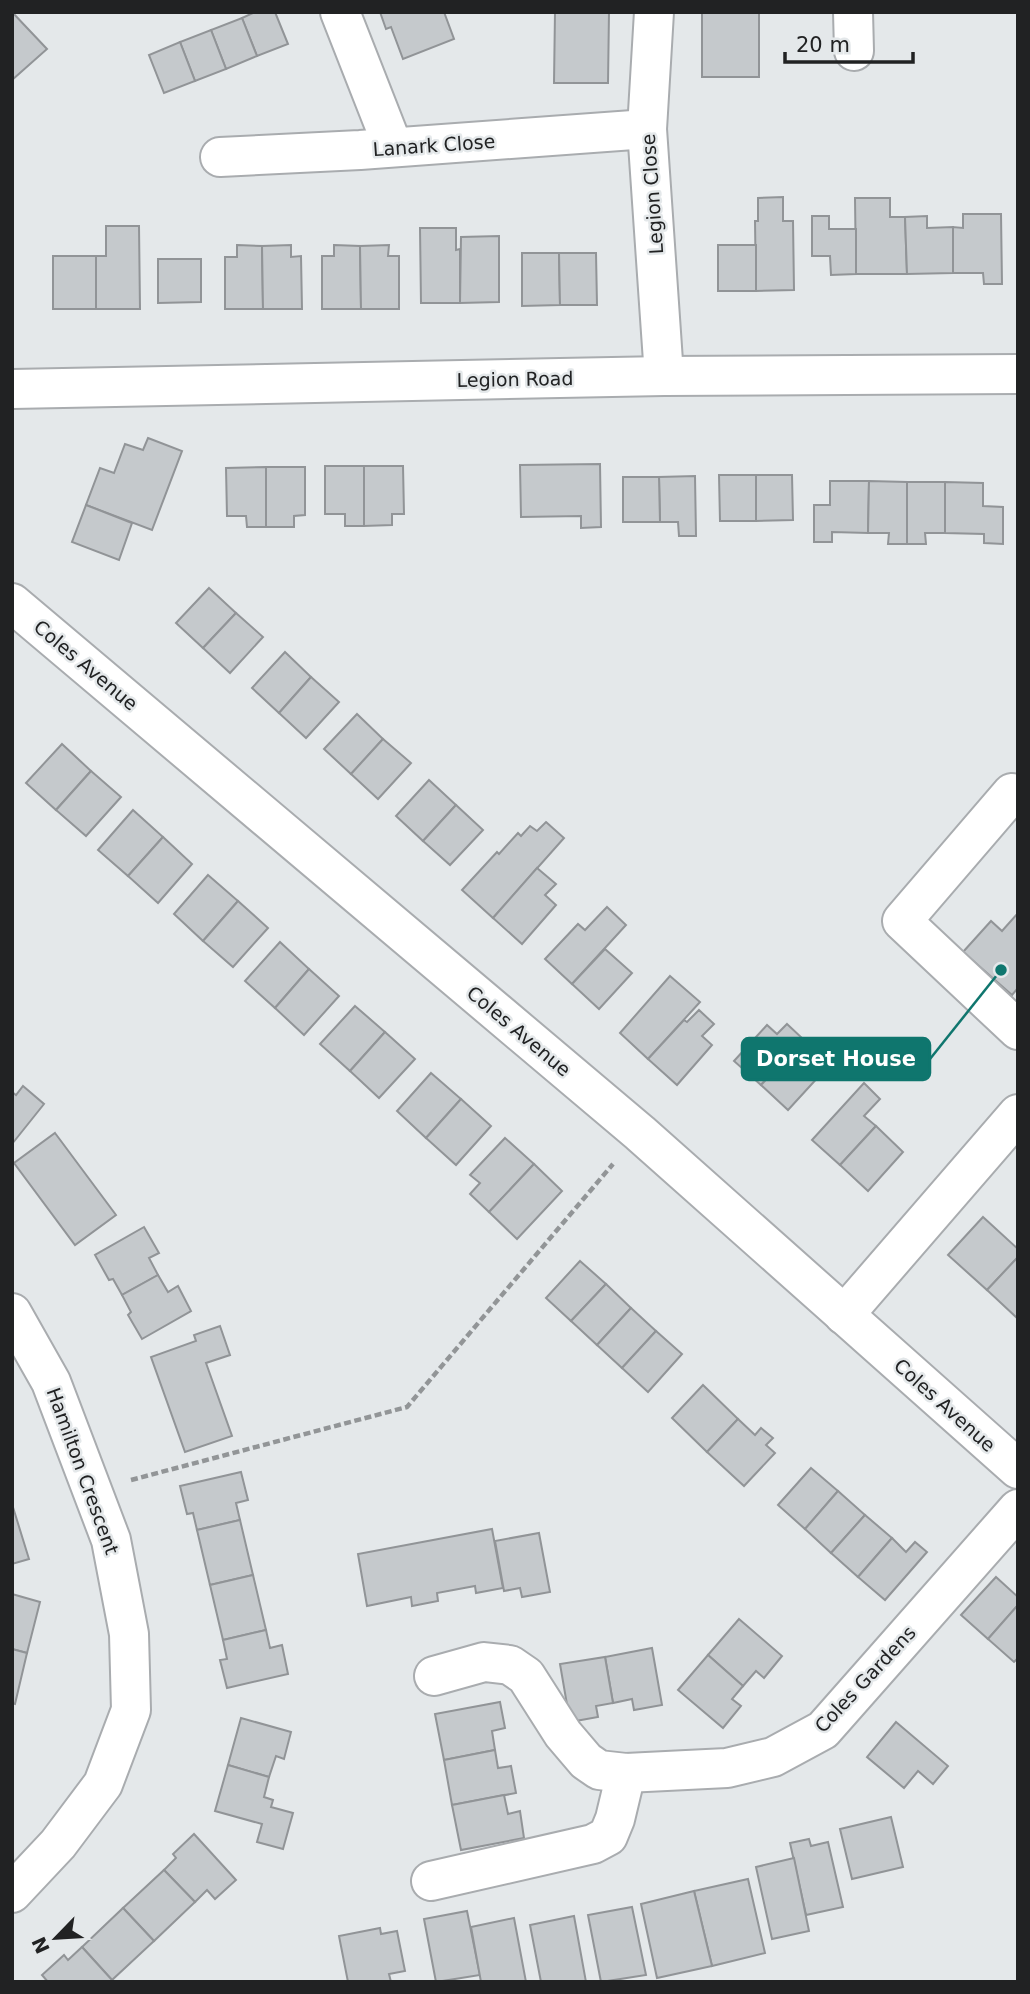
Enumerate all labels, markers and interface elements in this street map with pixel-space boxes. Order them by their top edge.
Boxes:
scale bar [785,21,913,65]
text: 20 m [796,33,850,57]
street label: Lanark Close [372,130,496,160]
street label: Legion Close [637,133,667,255]
street label: Legion Road [456,367,574,391]
street label: Coles Avenue [30,615,142,715]
street label: Coles Avenue [463,981,575,1081]
callout: Dorset House [742,1038,930,1080]
text: Dorset House [756,1047,916,1071]
street label: Coles Avenue [890,1354,1000,1456]
street label: Hamilton Crescent [43,1385,123,1557]
street label: Coles Gardens [810,1621,920,1737]
north arrow [21,1903,91,1973]
text: N [27,1933,54,1957]

